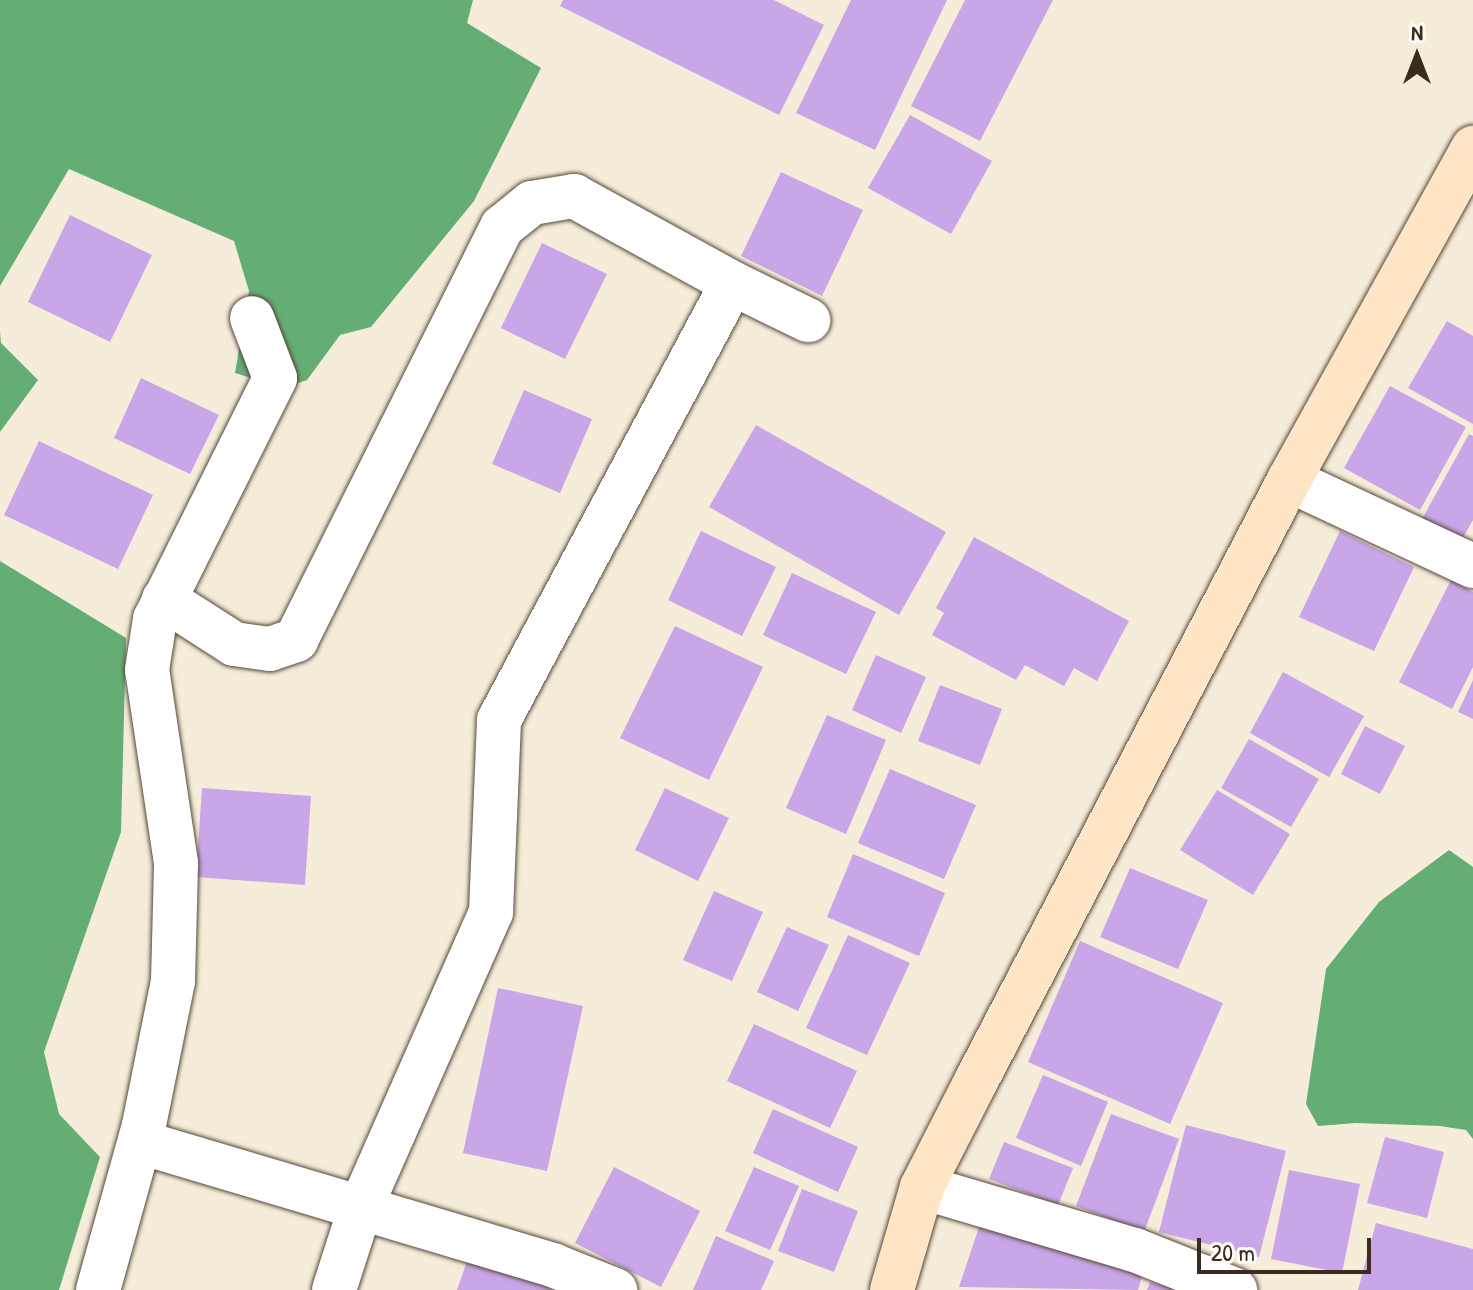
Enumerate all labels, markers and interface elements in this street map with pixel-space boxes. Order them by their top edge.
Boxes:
north arrow [1377,16,1457,96]
text: N [1411,17,1423,47]
scale bar [1201,1222,1375,1272]
text: 20 m [1211,1236,1255,1268]

